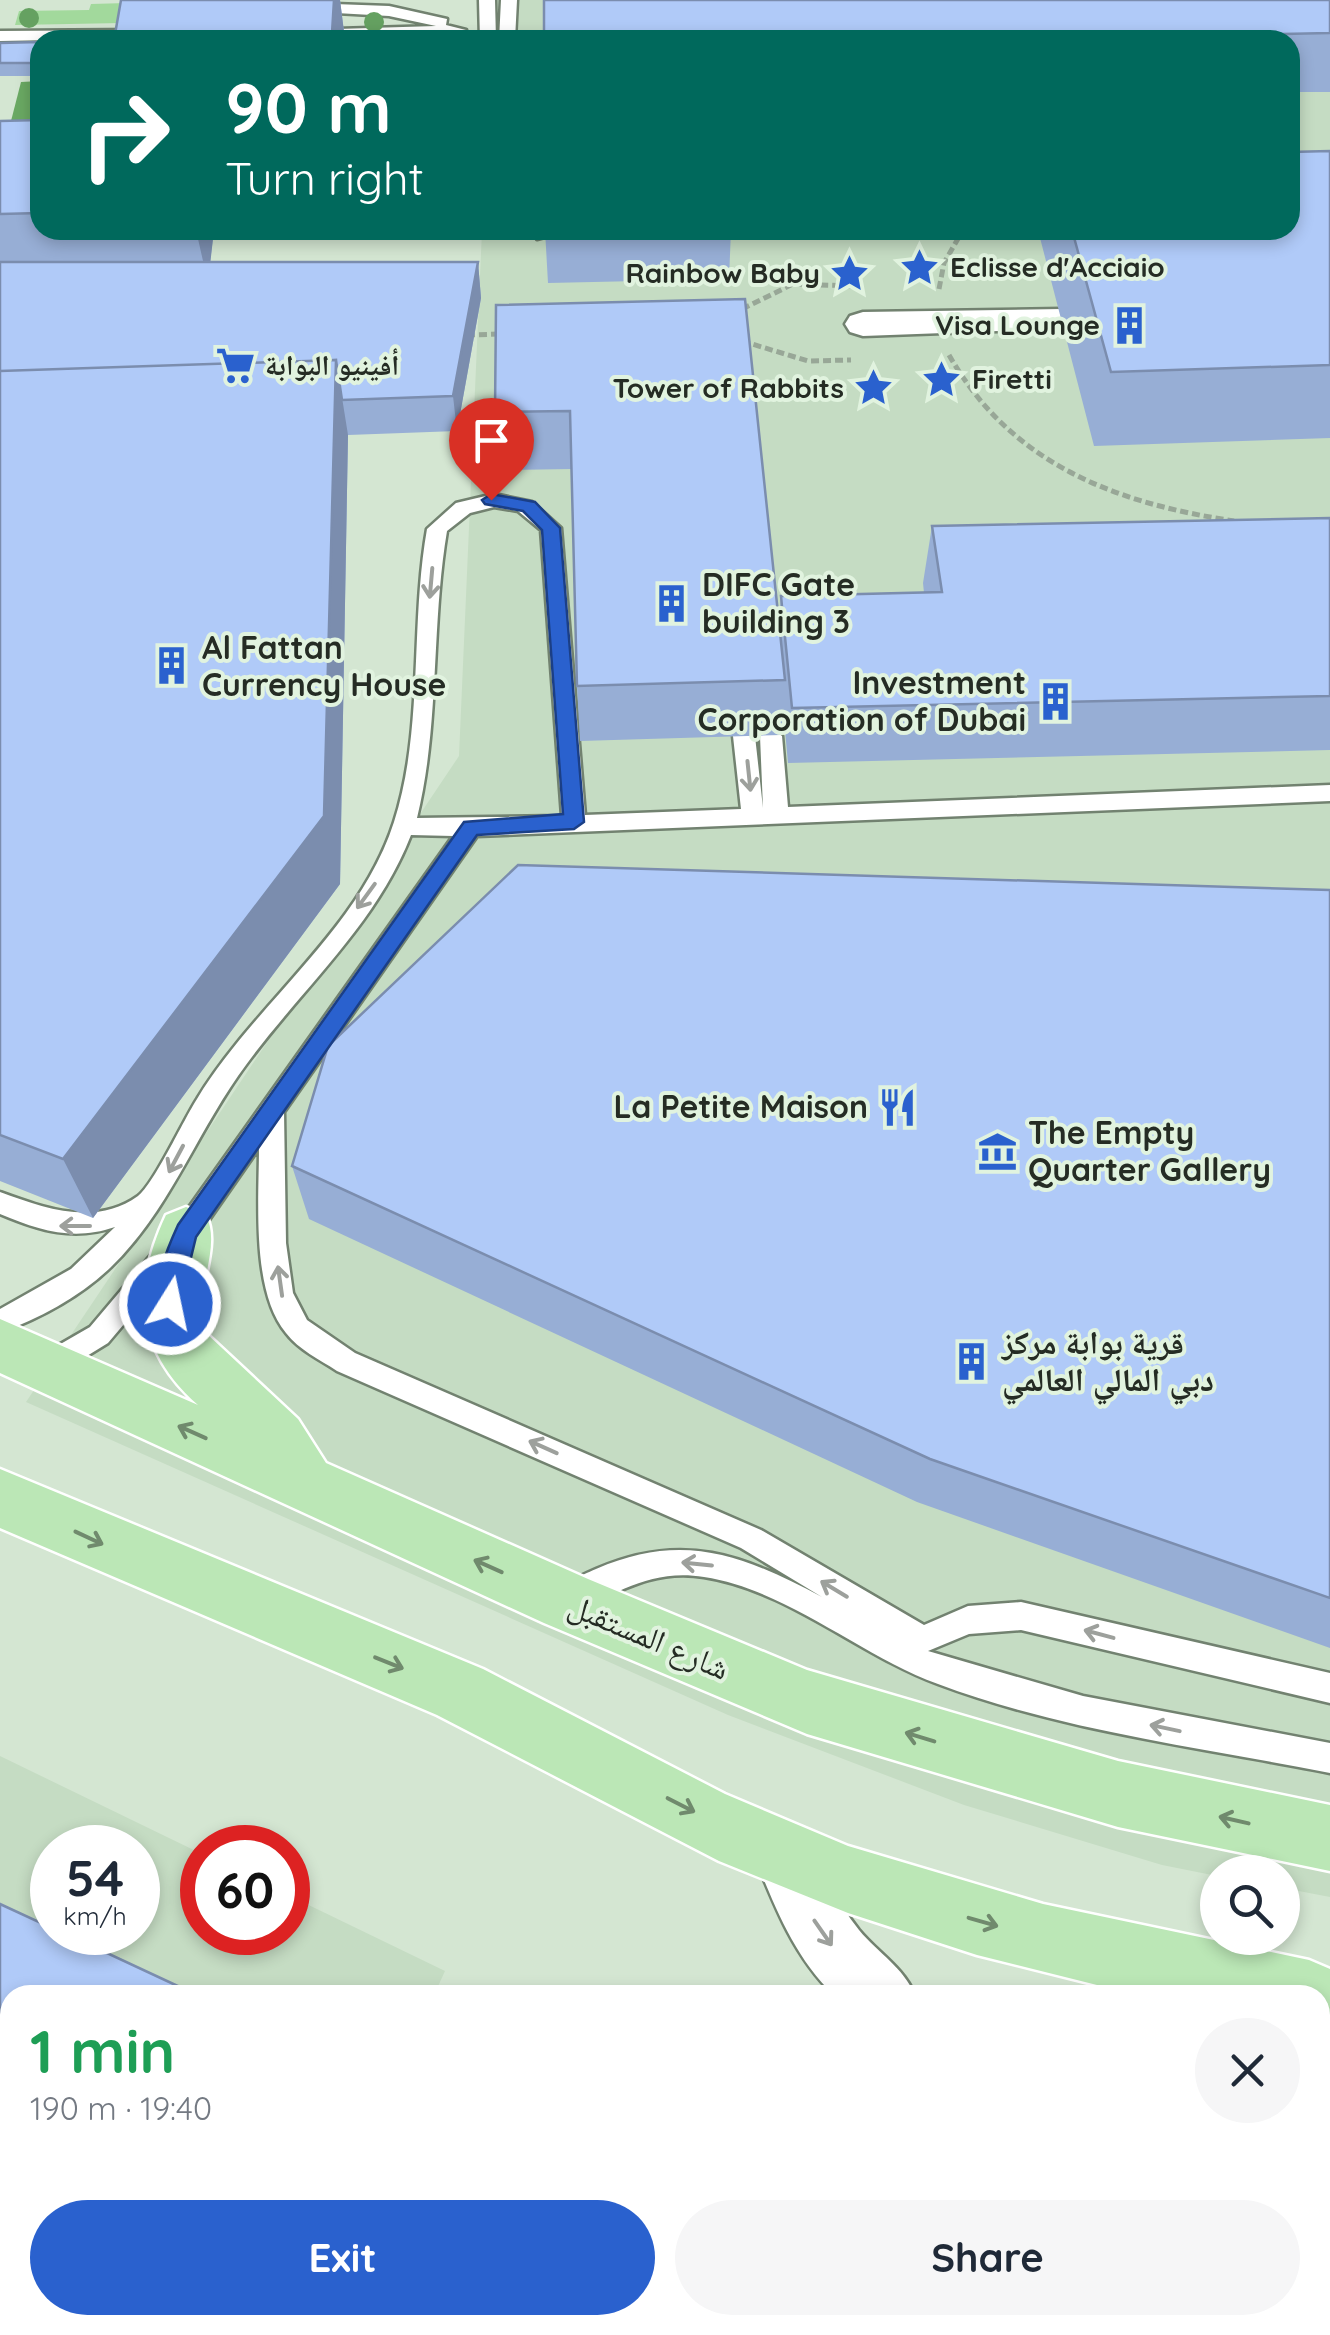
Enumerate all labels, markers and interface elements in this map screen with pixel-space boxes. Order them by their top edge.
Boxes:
text: 90 m [225,63,392,151]
icon: right [60,70,190,200]
text: Turn right [225,150,424,206]
place icon: Eclisse d'Acciaio [899,246,941,288]
place label: Eclisse d'Acciaio [950,249,1165,284]
place icon: Rainbow Baby [829,252,871,294]
place label: Rainbow Baby [625,255,820,290]
building icon: Visa Lounge [1109,304,1151,346]
place label: Visa Lounge [935,307,1100,342]
supermarket icon: أفينيو البوابة [214,344,256,386]
place label: أفينيو البوابة [265,347,399,382]
place icon: Firetti [921,358,963,400]
place label: Firetti [972,361,1052,396]
place icon: Tower of Rabbits [853,367,895,409]
place label: Tower of Rabbits [613,370,844,405]
pin [449,398,534,501]
icon: arrive [464,413,519,468]
place label: DIFC Gate building 3 [702,564,855,641]
one-way arrow [421,567,440,599]
building icon: DIFC Gate building 3 [651,582,693,624]
place label: Al Fattan Currency House [202,627,446,704]
building icon: Al Fattan Currency House [151,645,193,687]
place label: Investment Corporation of Dubai [697,662,1026,739]
building icon: Investment Corporation of Dubai [1035,680,1077,722]
one-way arrow [740,759,759,791]
one-way arrow [356,882,377,909]
place label: La Petite Maison [613,1086,868,1126]
restaurant icon: La Petite Maison [877,1086,919,1128]
place label: The Empty Quarter Gallery [1028,1112,1271,1189]
museum icon: The Empty Quarter Gallery [977,1130,1019,1172]
one-way arrow [166,1143,186,1173]
one-way arrow [59,1216,92,1236]
position arrow [118,1252,222,1356]
one-way arrow [271,1265,289,1298]
place label: قرية بوابة مركز دبي المالي العالمي [1000,1322,1214,1405]
building icon: قرية بوابة مركز دبي المالي العالمي [951,1340,993,1382]
one-way arrow [177,1422,208,1440]
one-way arrow [528,1437,559,1455]
one-way arrow [73,1530,103,1549]
one-way arrow [681,1554,713,1573]
one-way arrow [473,1556,504,1574]
one-way arrow [820,1579,849,1599]
street label: شارع المستقبل [563,1584,736,1689]
one-way arrow [1084,1623,1115,1642]
one-way arrow [373,1656,403,1674]
one-way arrow [1150,1718,1182,1737]
one-way arrow [905,1727,936,1745]
one-way arrow [665,1796,695,1815]
one-way arrow [1219,1809,1251,1828]
speed limit sign: 60 [180,1825,310,1955]
text: 54 [66,1846,124,1909]
map controls [1200,1855,1300,1955]
button: search [1200,1855,1300,1955]
text: km/h [63,1900,127,1931]
one-way arrow [967,1913,999,1932]
one-way arrow [812,1919,833,1946]
text: 1 min [30,2013,175,2088]
button: close [1195,2018,1300,2123]
text: 190 m · 19:40 [30,2088,212,2128]
button: Exit [30,2200,655,2315]
button: Share [675,2200,1300,2315]

